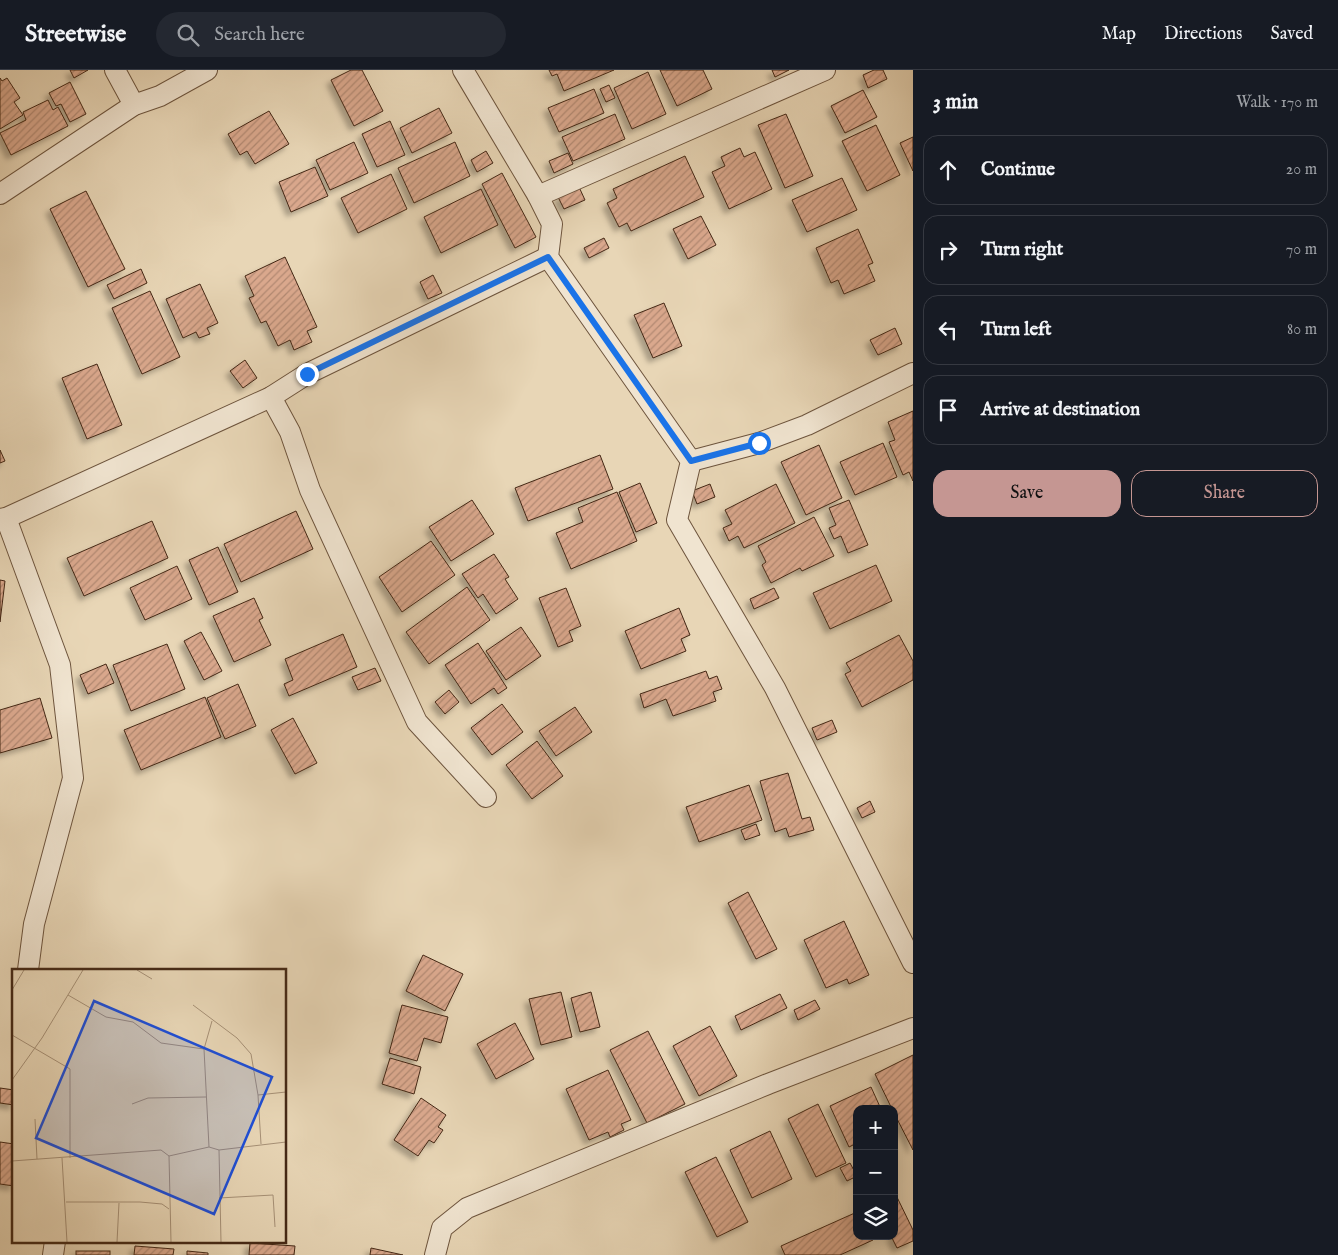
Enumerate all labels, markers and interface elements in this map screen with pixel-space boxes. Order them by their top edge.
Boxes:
search box [156,12,506,57]
text: Streetwise [25,19,126,50]
icon: search [174,21,202,49]
text: Search here [214,23,305,47]
text: Map [1102,23,1136,46]
text: Directions [1164,23,1242,46]
text: Saved [1270,23,1313,46]
text: 3 min [933,89,978,116]
text: Walk · 170 m [1236,93,1318,113]
icon: ahead [934,156,962,184]
text: Continue [981,158,1055,182]
text: 20 m [1286,160,1317,180]
icon: right [934,236,962,264]
text: Turn right [981,238,1063,262]
text: 70 m [1286,240,1317,260]
icon: left [934,316,962,344]
text: Turn left [981,318,1052,342]
text: 80 m [1287,320,1317,340]
route end [296,363,319,386]
icon: arrive [934,396,962,424]
text: Arrive at destination [981,398,1140,422]
route start [748,432,771,455]
button: Save [933,470,1121,517]
button: Share [1131,470,1318,517]
inset map [12,969,286,1242]
map controls [853,1105,898,1240]
button: + [853,1105,898,1150]
button: − [853,1150,898,1195]
button: layers [853,1195,898,1240]

